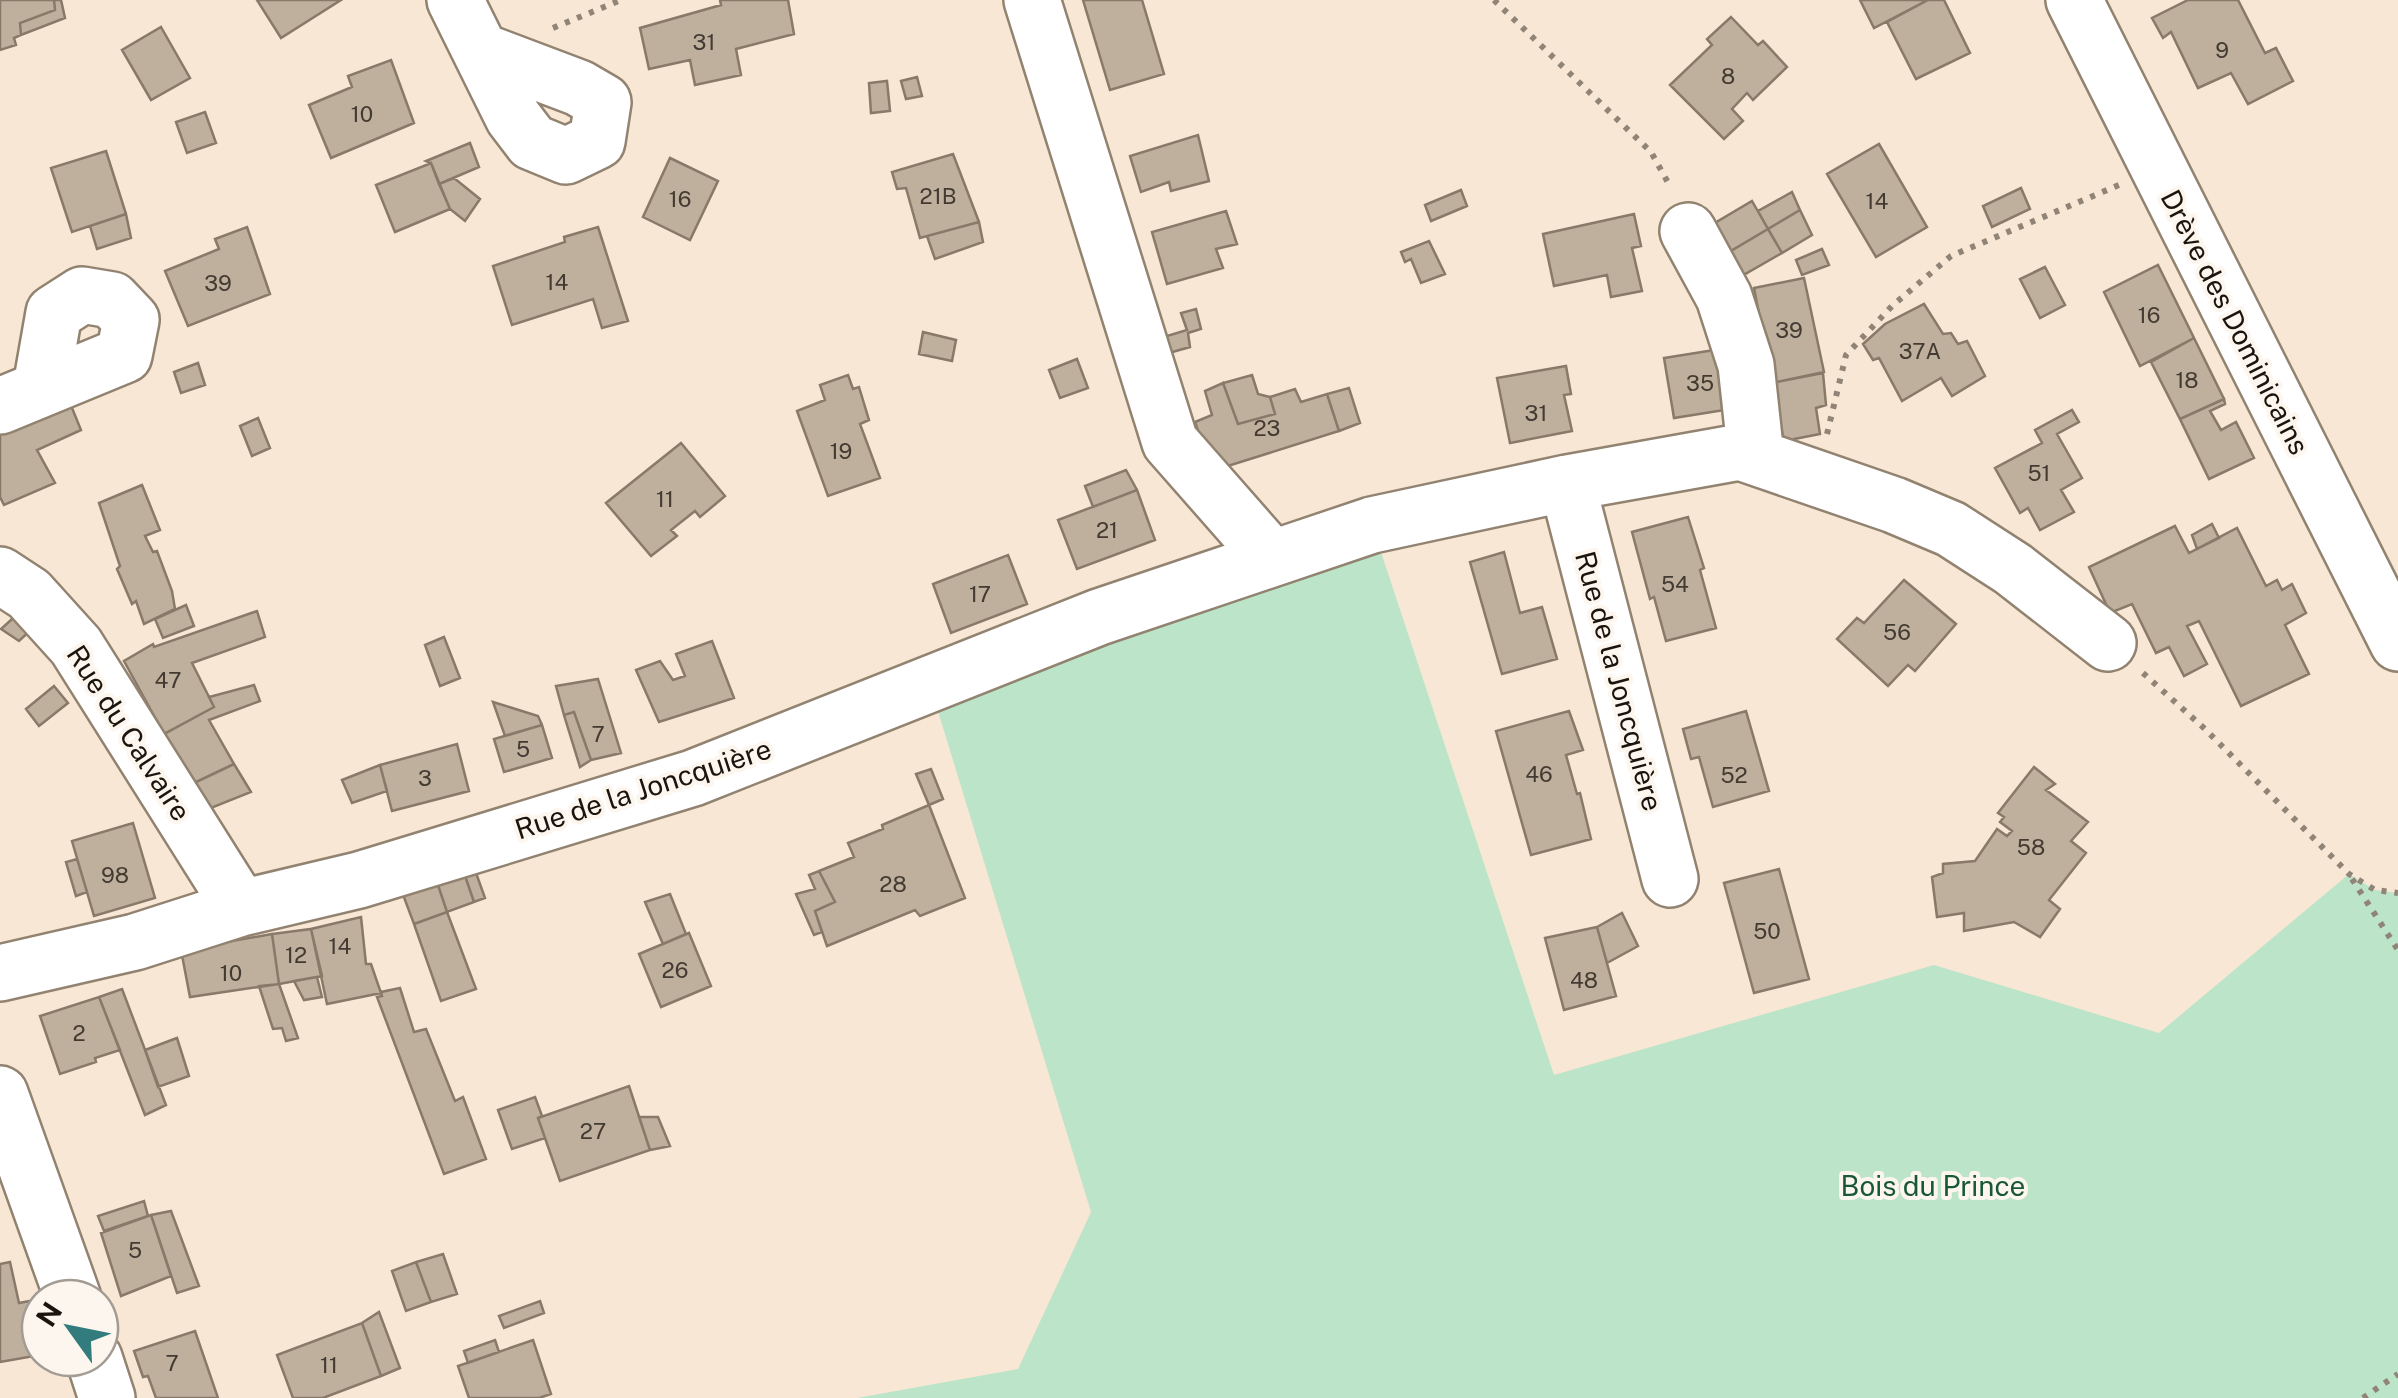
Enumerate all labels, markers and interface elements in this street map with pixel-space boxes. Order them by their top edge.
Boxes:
house number: 31 [693,29,715,55]
house number: 9 [2215,37,2229,63]
house number: 8 [1721,63,1735,89]
house number: 10 [351,101,373,127]
house number: 21B [920,183,956,209]
street label: Drève des Dominicains [2154,184,2317,460]
house number: 16 [669,186,691,212]
house number: 14 [1866,188,1889,214]
house number: 14 [546,269,569,295]
house number: 39 [204,270,232,296]
house number: 16 [2138,302,2160,328]
house number: 39 [1775,317,1803,343]
house number: 37A [1899,338,1941,364]
house number: 18 [2175,367,2199,393]
house number: 35 [1686,370,1714,396]
house number: 31 [1525,400,1547,426]
house number: 23 [1254,415,1280,441]
house number: 19 [830,438,852,464]
house number: 51 [2027,460,2051,486]
house number: 11 [656,486,674,512]
house number: 21 [1096,517,1118,543]
street label: Rue de la Joncquière [1569,547,1670,814]
house number: 54 [1661,571,1689,597]
house number: 17 [969,581,991,607]
house number: 56 [1883,619,1911,645]
street label: Rue du Calvaire [60,639,198,827]
house number: 47 [154,667,182,693]
house number: 7 [591,721,605,747]
street label: Rue de la Joncquière [511,732,775,846]
house number: 5 [516,736,530,762]
house number: 46 [1525,761,1553,787]
house number: 52 [1720,762,1748,788]
house number: 3 [418,765,432,791]
house number: 58 [2017,834,2045,860]
house number: 98 [101,862,129,888]
house number: 28 [879,871,907,897]
house number: 50 [1753,918,1781,944]
house number: 14 [329,933,352,959]
house number: 12 [285,942,307,968]
house number: 26 [662,957,688,983]
house number: 10 [220,960,242,986]
house number: 48 [1570,967,1598,993]
house number: 2 [72,1020,86,1046]
house number: 27 [580,1118,606,1144]
park label: Bois du Prince [1841,1169,2025,1202]
house number: 5 [128,1237,142,1263]
north arrow [20,1278,120,1378]
text: N [29,1296,68,1332]
house number: 7 [165,1350,179,1376]
house number: 11 [320,1352,338,1378]

